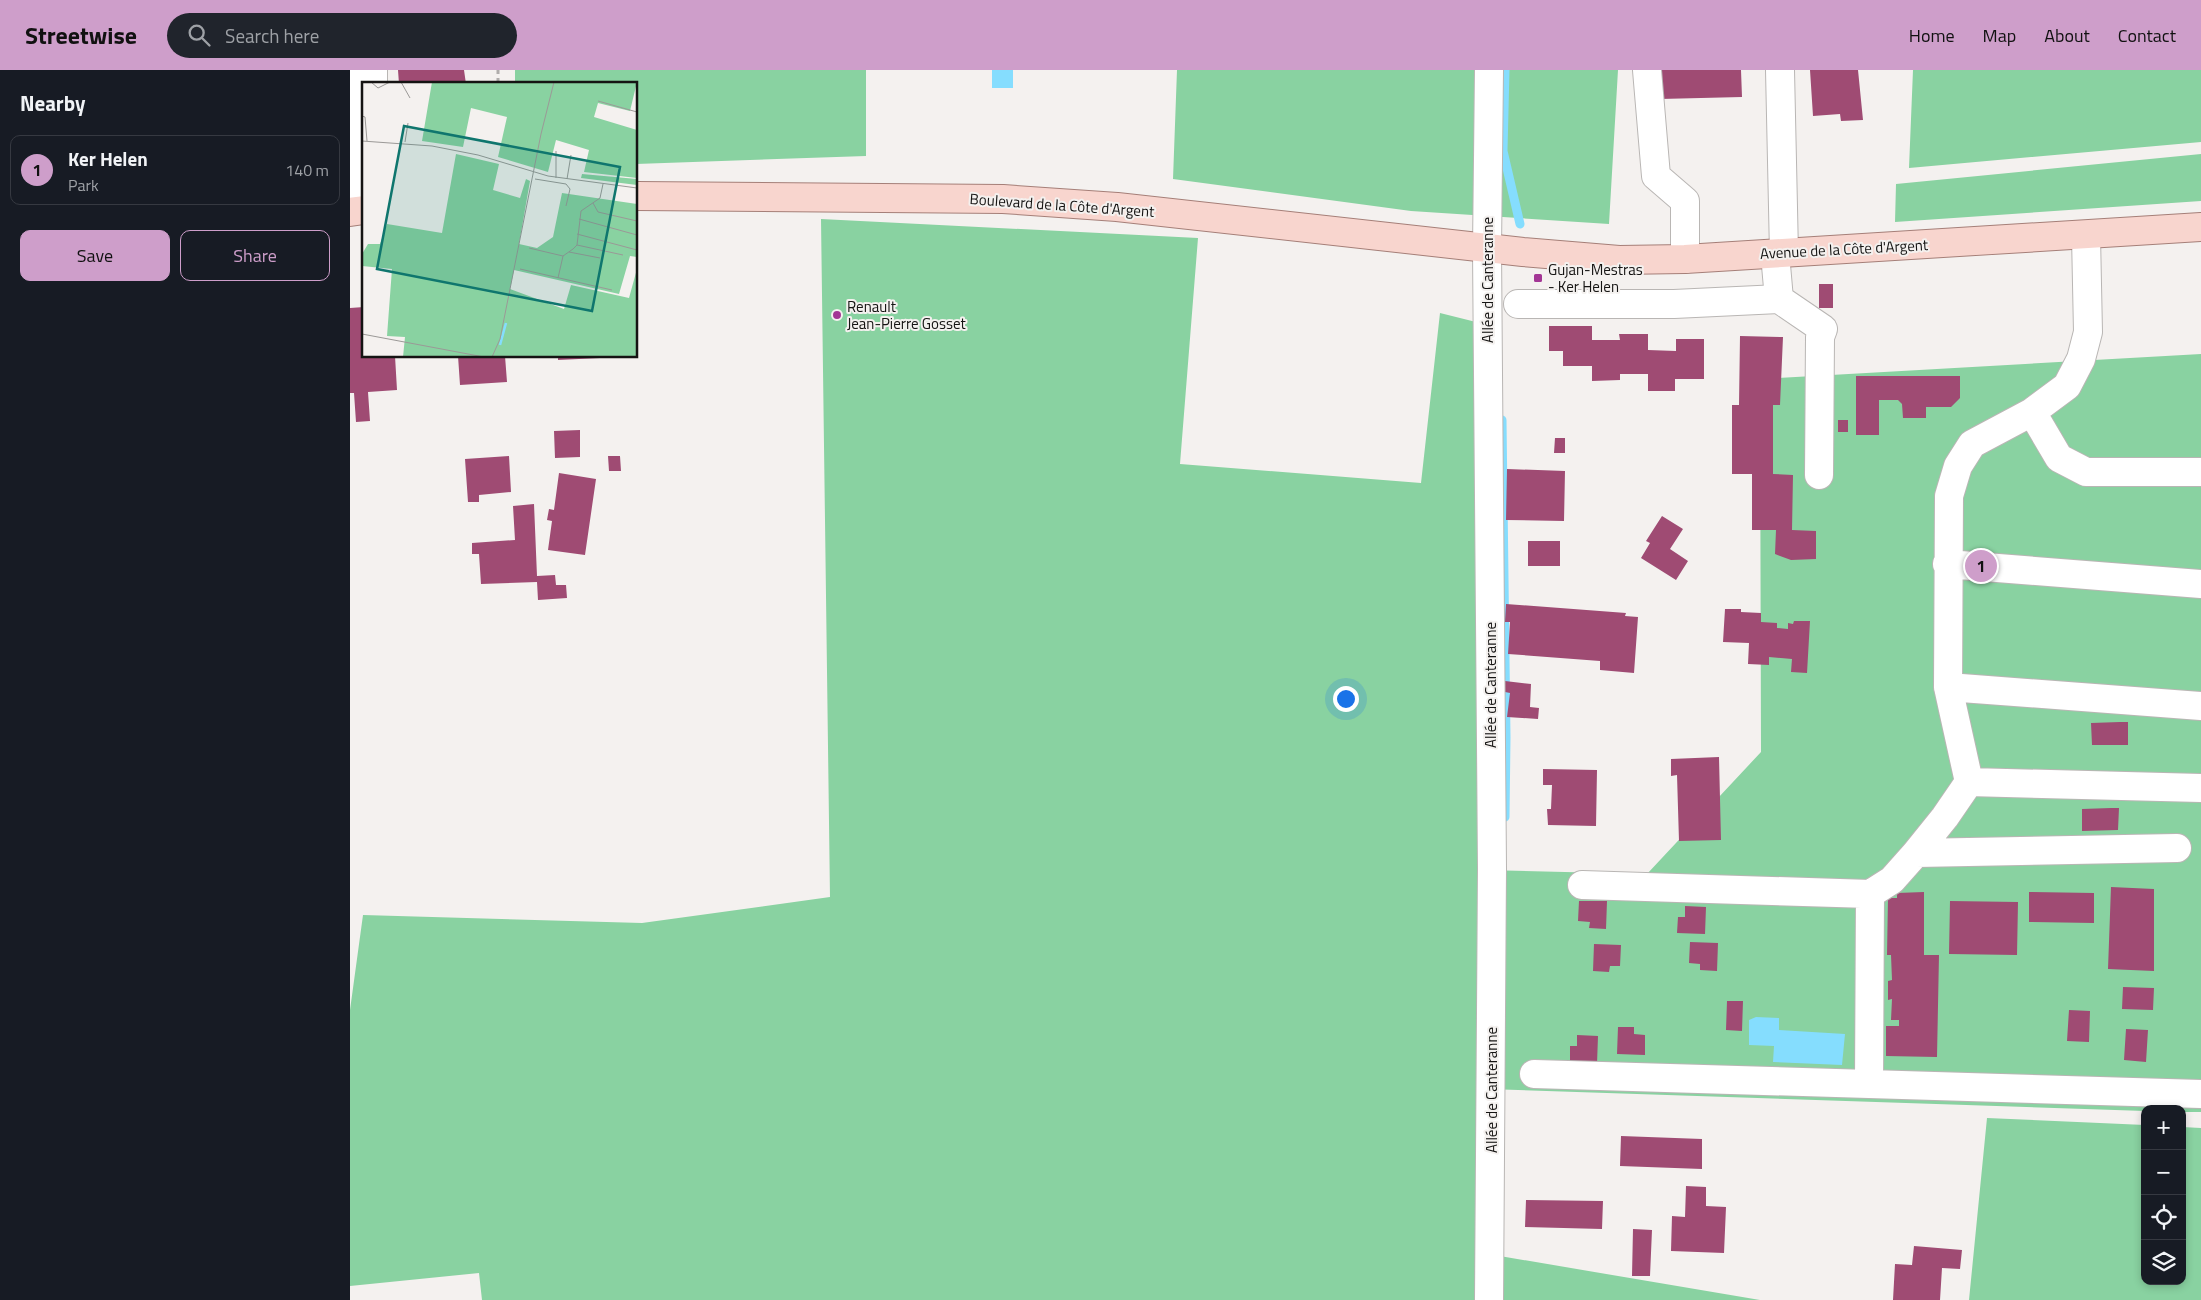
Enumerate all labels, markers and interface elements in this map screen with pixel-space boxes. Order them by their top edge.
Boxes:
search box [167,13,517,58]
text: Streetwise [25,17,137,53]
icon: search [185,21,213,49]
text: Search here [225,21,319,50]
text: Home [1909,22,1955,49]
text: Map [1983,22,2016,49]
text: About [2044,22,2090,49]
text: Contact [2118,22,2176,49]
inset map [362,82,638,358]
text: Nearby [20,87,85,119]
text: Ker Helen [68,144,148,173]
text: 1 [33,158,41,182]
text: 140 m [285,158,329,182]
text: Park [68,173,99,197]
street label: Boulevard de la Côte d'Argent [969,187,1156,223]
street label: Allée de Canteranne [1476,217,1499,343]
button: Save [20,230,170,281]
button: Share [180,230,330,281]
street label: Avenue de la Côte d'Argent [1759,233,1929,265]
place label: Gujan-Mestras - Ker Helen [1548,258,1643,298]
marker: Gujan-Mestras - Ker Helen [1532,272,1544,284]
place label: Renault Jean-Pierre Gosset [847,295,966,335]
marker: Renault Jean-Pierre Gosset [831,309,843,321]
pin: 1 [1965,547,1997,585]
street label: Allée de Canteranne [1479,622,1502,748]
your location [1333,686,1359,712]
street label: Allée de Canteranne [1480,1027,1503,1153]
map controls [2141,1105,2186,1285]
button: + [2141,1105,2186,1150]
button: − [2141,1150,2186,1195]
button: locate [2141,1195,2186,1240]
button: layers [2141,1240,2186,1285]

